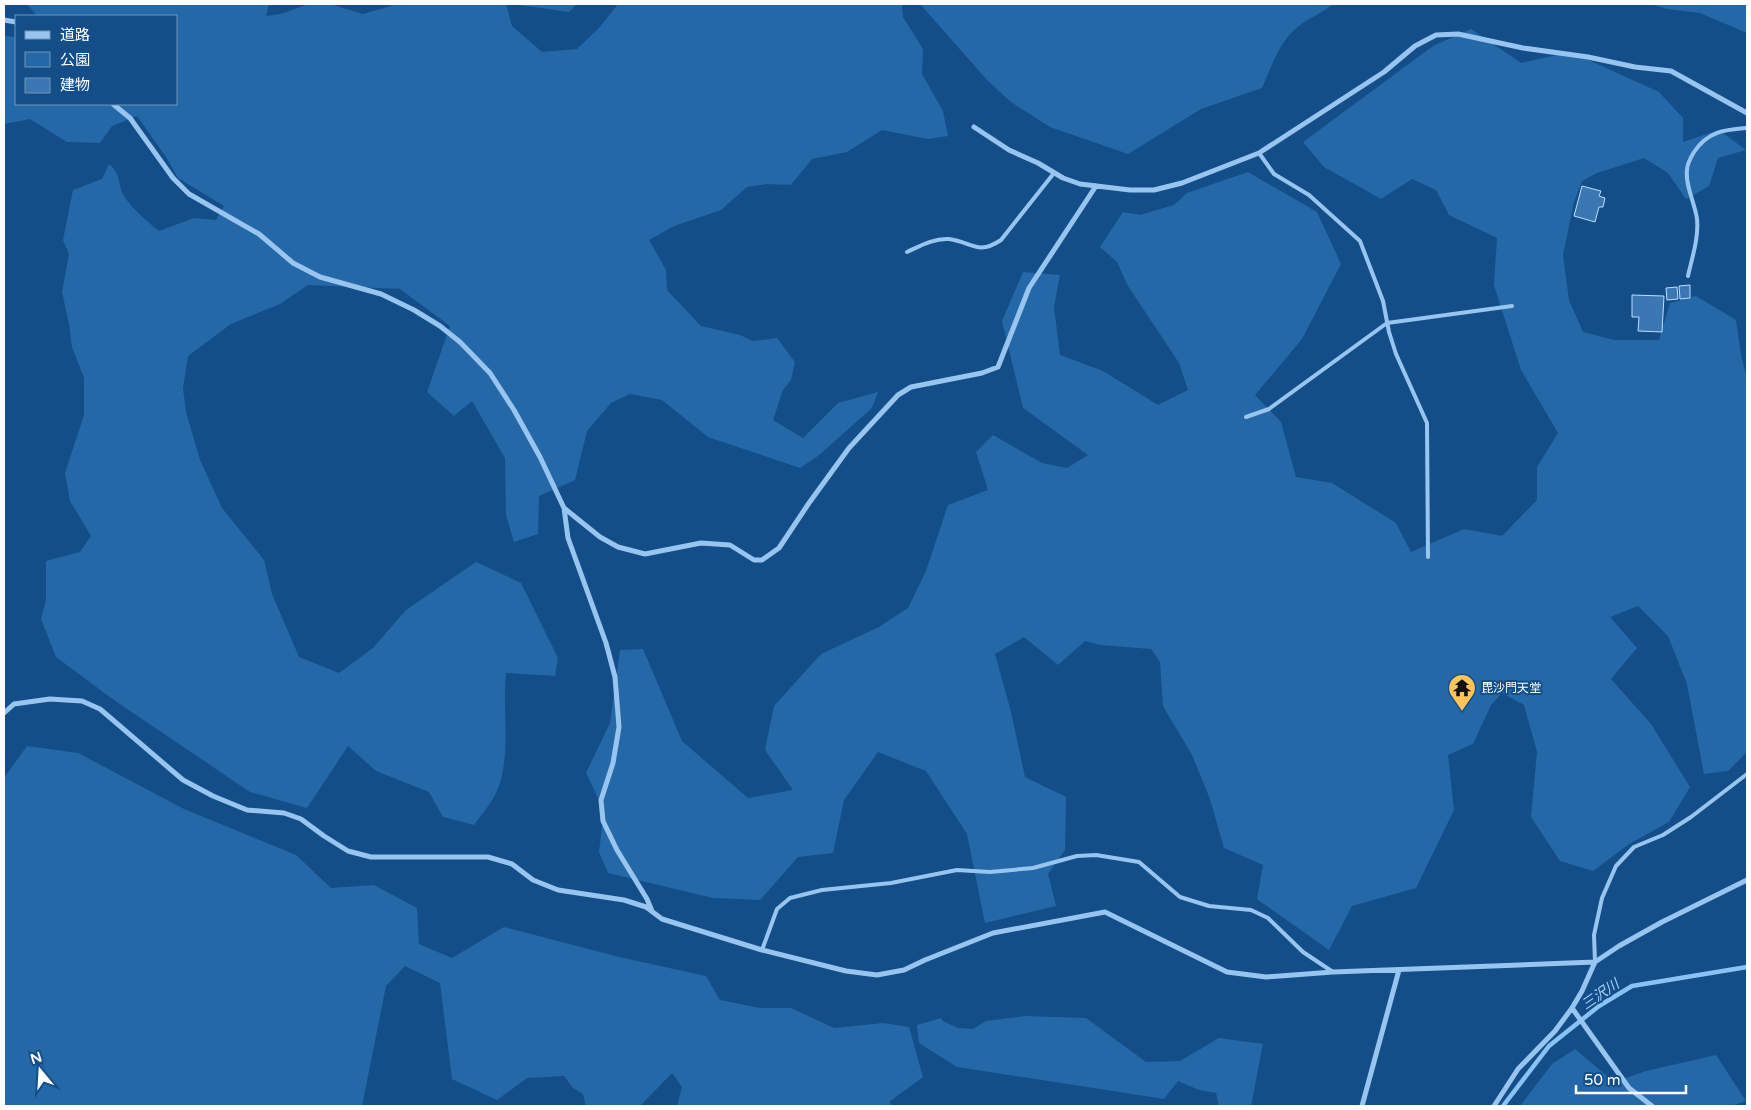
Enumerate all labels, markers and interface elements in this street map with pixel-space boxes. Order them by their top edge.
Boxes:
legend [15,15,178,105]
text: 道路 [60,26,90,44]
text: 公園 [60,51,90,69]
text: 建物 [60,76,90,94]
temple icon: 毘沙門天堂 [1447,673,1477,712]
place label: 毘沙門天堂 [1481,681,1541,695]
water label: 三沢川 [1578,975,1624,1013]
north arrow [15,1045,65,1095]
text: N [28,1048,44,1068]
scale bar [1576,1062,1686,1094]
text: 50 m [1584,1071,1621,1089]

